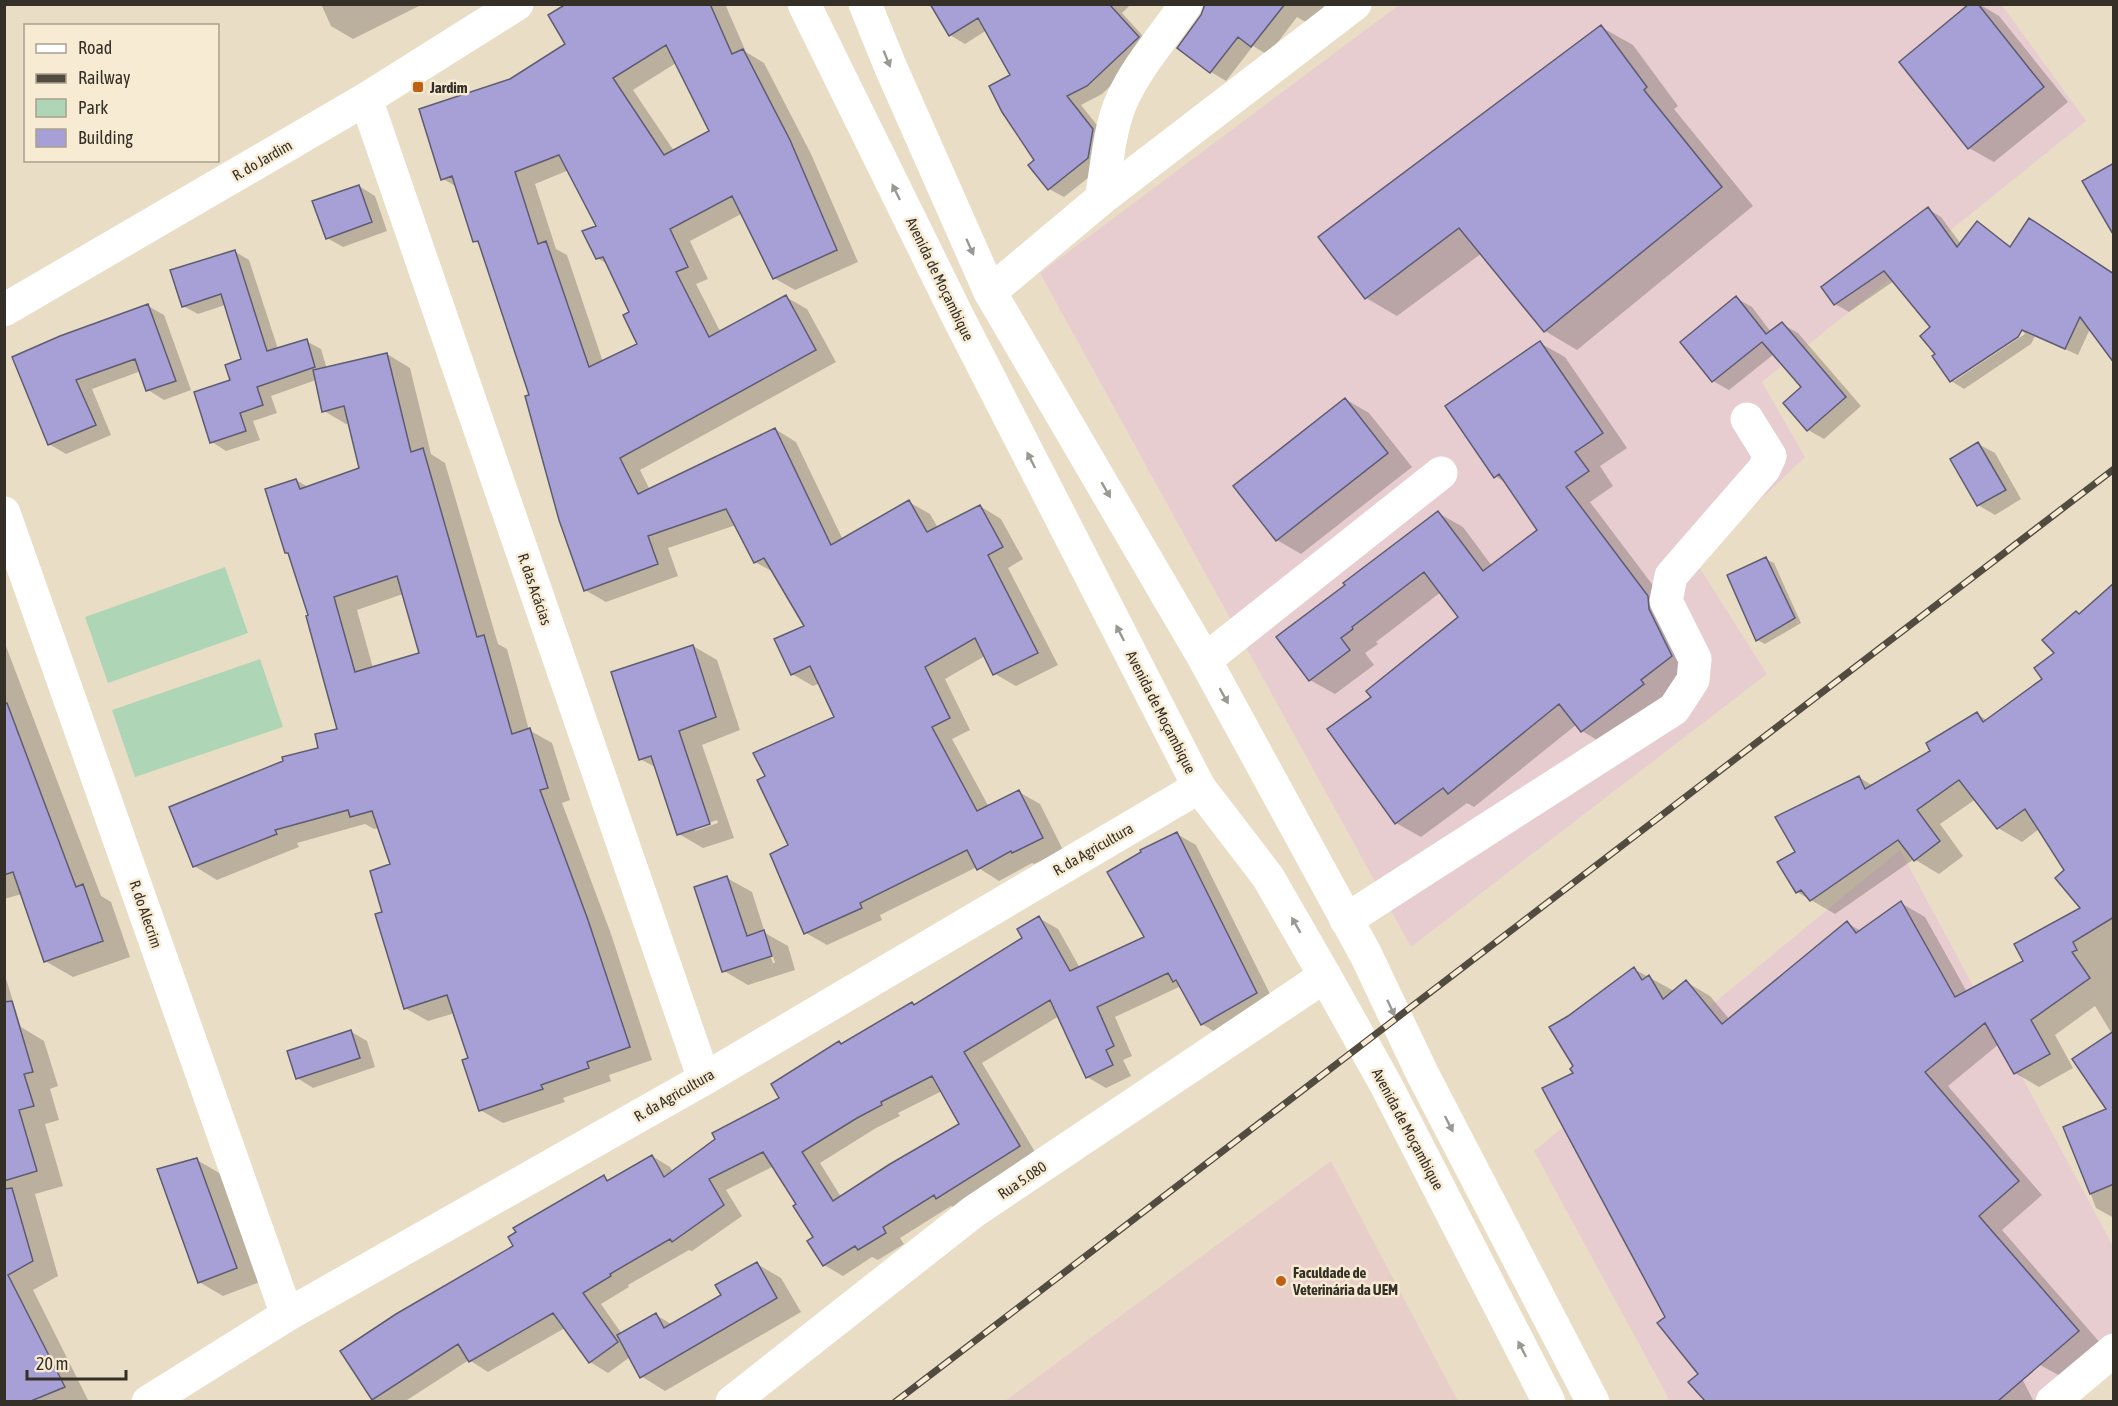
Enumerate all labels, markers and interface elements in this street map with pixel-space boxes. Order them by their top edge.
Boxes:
legend [24,24,219,162]
text: Road [78,37,112,58]
one-way arrow [883,50,892,68]
text: Railway [78,67,130,88]
place label: Jardim [429,79,468,96]
marker: Jardim [411,80,425,94]
text: Park [78,97,108,118]
text: Building [78,127,133,148]
street label: R. do Jardim [229,136,295,184]
one-way arrow [891,183,901,200]
street label: Avenida de Moçambique [903,215,977,344]
one-way arrow [965,238,975,256]
one-way arrow [1026,451,1036,468]
one-way arrow [1100,482,1111,498]
street label: R. das Acácias [515,551,555,627]
one-way arrow [1115,624,1125,641]
street label: Avenida de Moçambique [1123,648,1199,776]
one-way arrow [1219,687,1229,704]
street label: R. da Agricultura [1050,819,1136,879]
street label: R. do Alecrim [126,878,166,950]
one-way arrow [1290,917,1301,933]
one-way arrow [1387,999,1396,1016]
street label: R. da Agricultura [631,1065,717,1125]
street label: Avenida de Moçambique [1369,1065,1447,1193]
one-way arrow [1444,1116,1454,1133]
street label: Rua 5.080 [995,1158,1049,1202]
place label: Faculdade de Veterinária da UEM [1292,1264,1398,1298]
marker: Faculdade de Veterinária da UEM [1274,1274,1288,1288]
one-way arrow [1518,1341,1527,1358]
scale bar [27,1343,126,1381]
text: 20 m [36,1353,68,1374]

